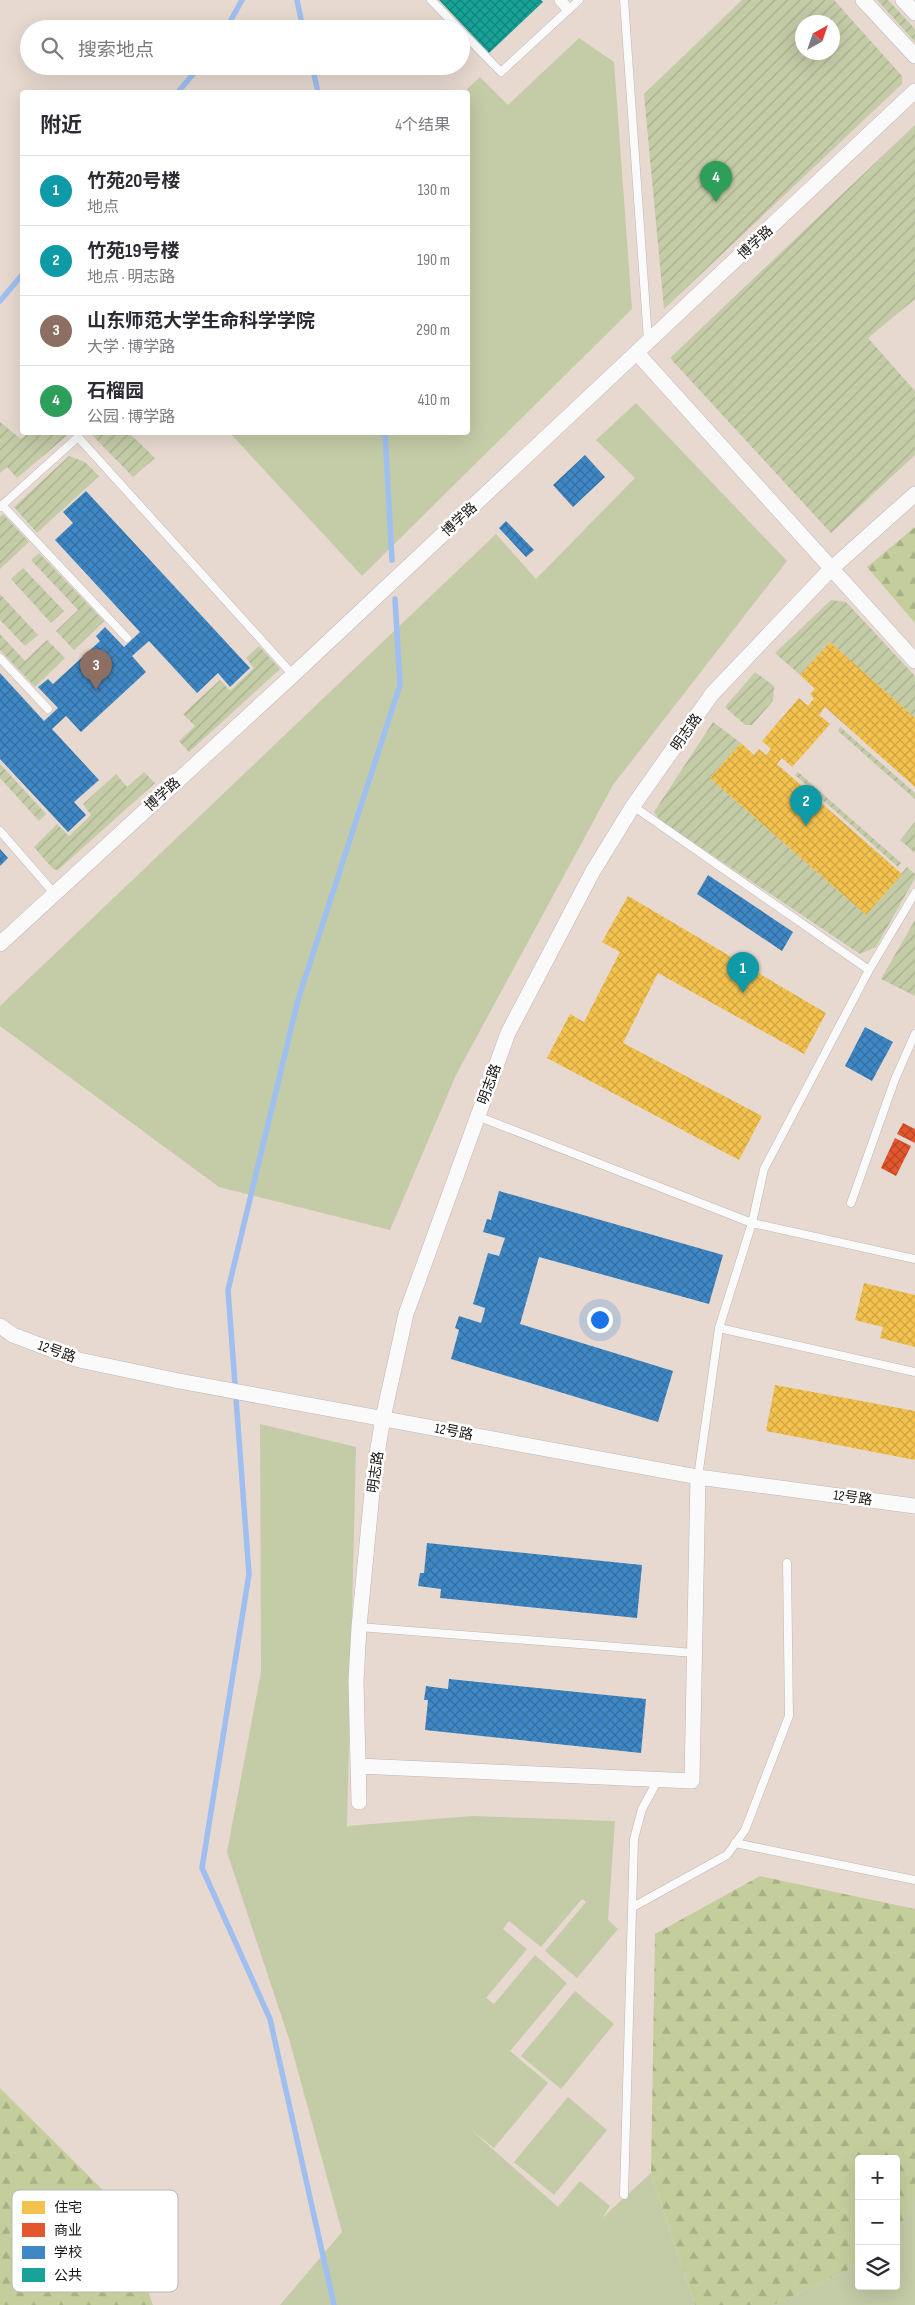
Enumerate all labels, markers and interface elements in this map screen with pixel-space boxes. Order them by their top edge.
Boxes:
north arrow [795,15,840,60]
search box [20,20,470,75]
icon: search [38,34,66,62]
text: 搜索地点 [78,39,154,62]
text: 附近 [40,113,82,138]
text: 4个结果 [395,116,450,135]
pin: 4 [700,161,732,202]
text: 竹苑20号楼 [87,170,180,193]
text: 1 [53,181,59,200]
text: 130 m [418,181,450,200]
text: 地点 [87,198,119,217]
street label: 博学路 [734,222,776,263]
text: 竹苑19号楼 [87,240,179,263]
text: 2 [52,251,60,270]
text: 190 m [417,251,450,270]
text: 地点 · 明志路 [87,268,175,287]
text: 山东师范大学生命科学学院 [87,310,315,333]
text: 3 [52,321,60,340]
text: 290 m [416,321,450,340]
text: 大学 · 博学路 [87,338,175,357]
text: 石榴园 [87,380,144,403]
text: 4 [52,391,60,410]
text: 410 m [418,391,450,410]
text: 公园 · 博学路 [87,408,175,427]
street label: 博学路 [438,499,480,540]
pin: 3 [80,649,112,690]
street label: 明志路 [667,710,705,754]
street label: 博学路 [141,774,184,815]
pin: 2 [790,785,822,826]
pin: 1 [727,952,759,993]
street label: 明志路 [474,1062,505,1107]
your location [587,1307,613,1333]
street label: 12号路 [36,1337,78,1366]
street label: 12号路 [433,1419,475,1444]
street label: 明志路 [364,1450,387,1494]
street label: 12号路 [833,1486,873,1509]
map controls [855,2155,900,2290]
button: + [855,2155,900,2200]
legend [12,2190,178,2292]
text: 住宅 [54,2199,82,2216]
button: − [855,2200,900,2245]
text: 商业 [54,2222,82,2239]
text: 学校 [54,2244,82,2261]
button: layers [855,2245,900,2290]
text: 公共 [54,2267,82,2284]

